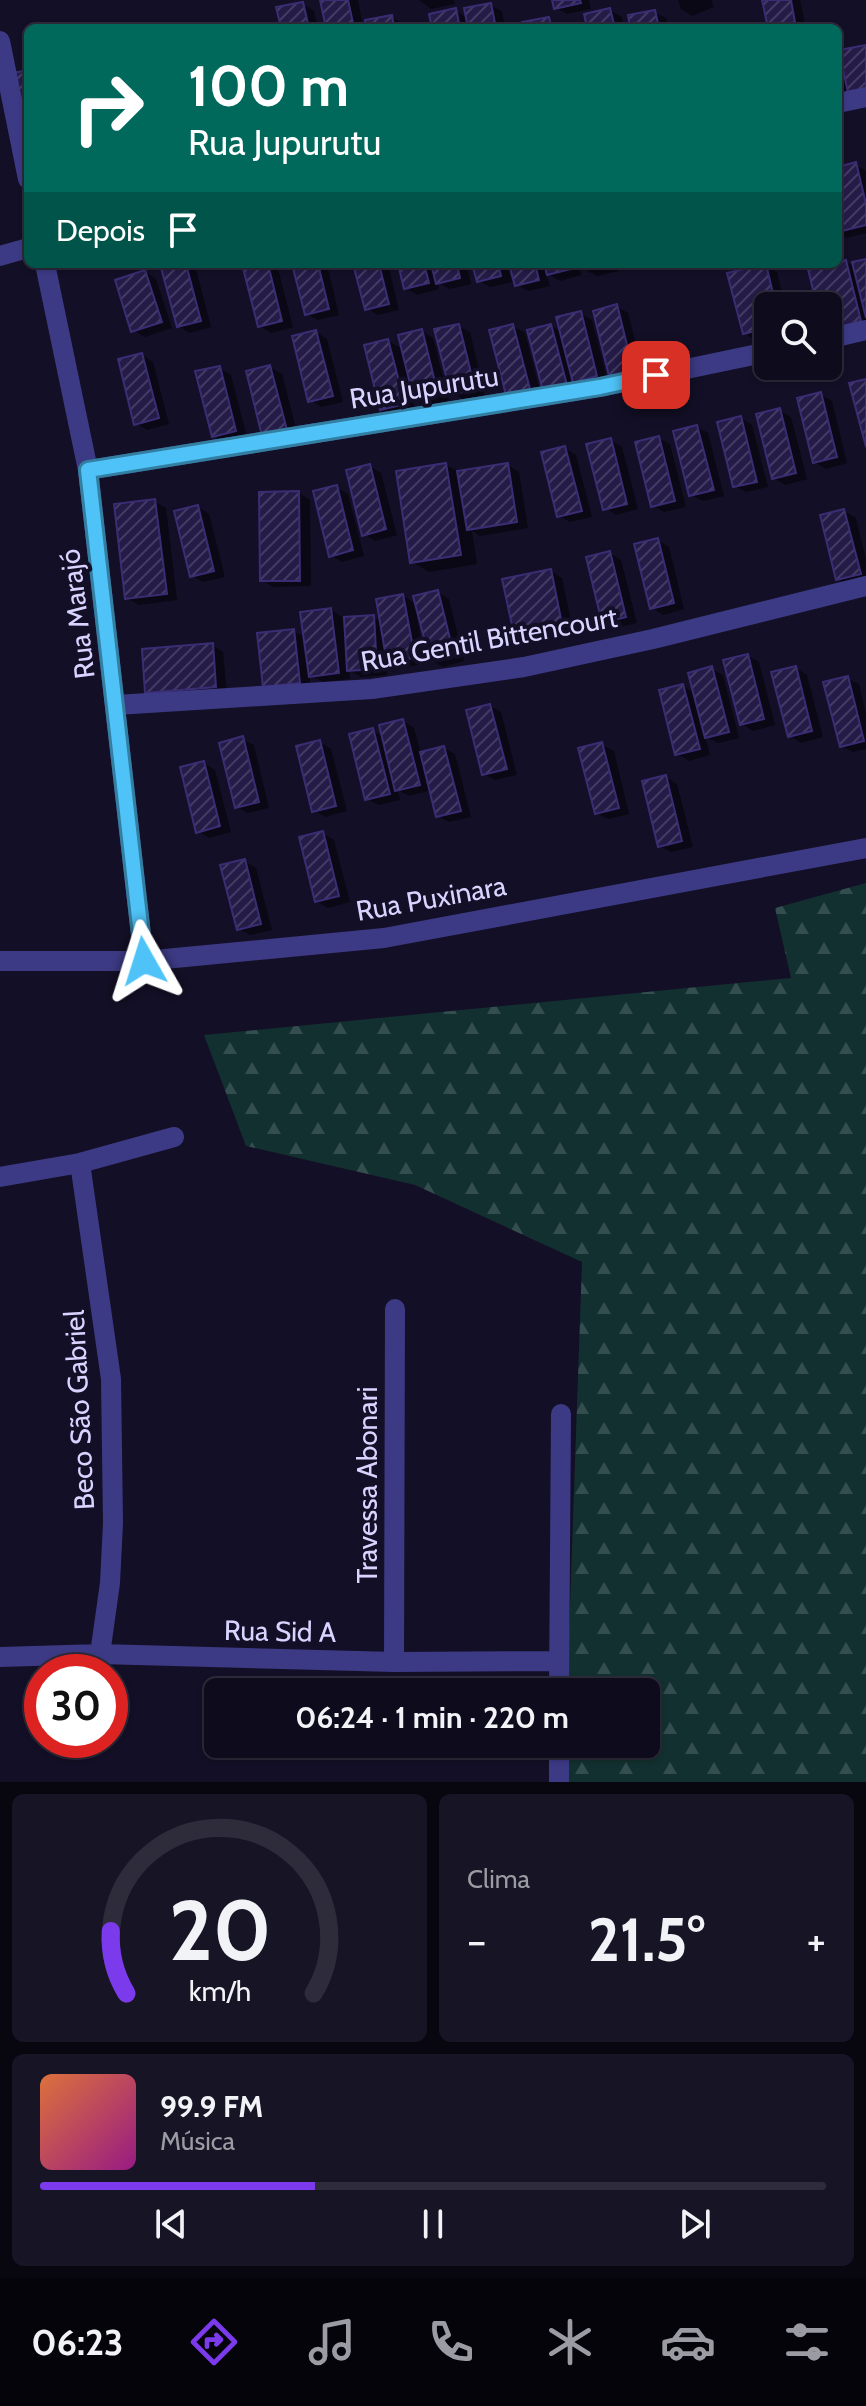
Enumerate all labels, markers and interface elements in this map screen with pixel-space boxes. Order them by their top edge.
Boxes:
text: 100 m [188,52,349,120]
icon: right [56,56,160,160]
text: Rua Jupurutu [188,120,381,164]
icon: arrive [161,208,205,252]
text: Depois [56,212,145,249]
map controls [754,292,842,380]
button: search [754,292,842,380]
pin [622,341,690,409]
icon: arrive [634,353,678,397]
street label: Rua Jupurutu [347,358,501,416]
street label: Rua Marajó [52,547,102,681]
street label: Rua Gentil Bittencourt [358,600,620,678]
street label: Rua Puxinara [353,868,509,928]
position arrow [102,919,186,1003]
street label: Beco São Gabriel [57,1309,101,1511]
street label: Travessa Abonari [350,1387,384,1583]
street label: Rua Sid A [224,1613,337,1649]
speed limit sign: 30 [24,1654,128,1758]
text: 06:24 · 1 min · 220 m [295,1699,569,1736]
text: Clima [467,1863,530,1895]
text: 20 [168,1880,271,1981]
text: 21.5° [588,1903,705,1976]
text: − [467,1914,486,1967]
text: + [807,1914,826,1967]
text: km/h [188,1973,251,2008]
text: 99.9 FM [160,2088,263,2125]
text: Música [160,2125,235,2157]
icon: previous [149,2202,193,2246]
icon: pause [411,2202,455,2246]
icon: next [673,2202,717,2246]
icon: directions [186,2314,242,2370]
icon: music [304,2314,360,2370]
icon: phone [423,2314,479,2370]
icon: climate [542,2314,598,2370]
icon: car [660,2314,716,2370]
icon: filters [779,2314,835,2370]
text: 06:23 [31,2320,123,2364]

